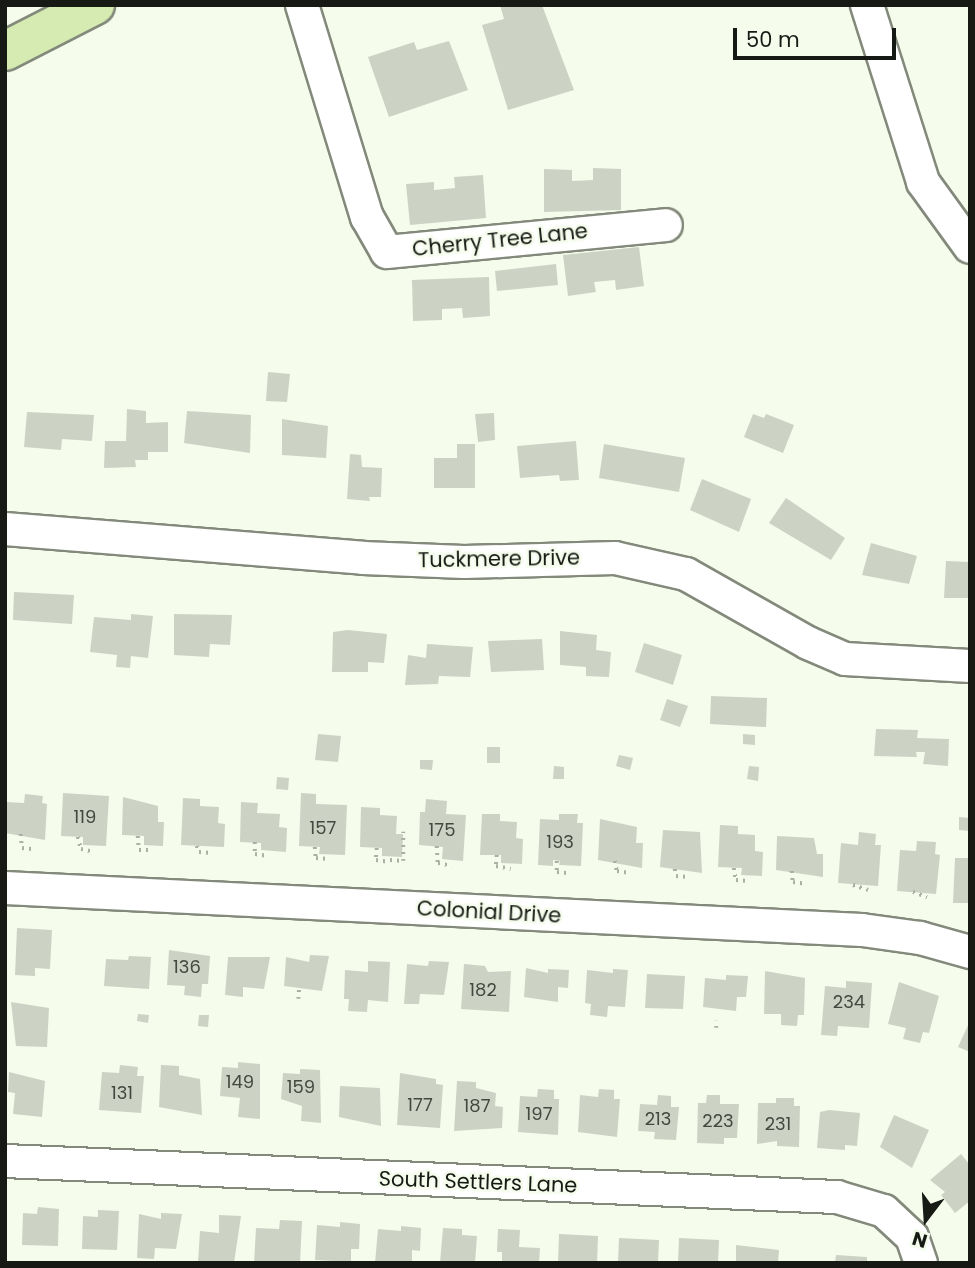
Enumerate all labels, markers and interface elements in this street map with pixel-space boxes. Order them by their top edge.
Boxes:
scale bar [737,14,900,58]
text: 50 m [746,25,800,54]
street label: Cherry Tree Lane [411,218,589,262]
street label: Tuckmere Drive [418,545,580,573]
house number: 119 [74,806,96,828]
house number: 157 [310,817,336,839]
house number: 175 [429,819,455,841]
house number: 193 [546,831,574,853]
street label: Colonial Drive [416,896,562,928]
house number: 136 [173,956,201,978]
house number: 182 [469,979,497,1001]
house number: 234 [833,991,865,1013]
house number: 149 [226,1071,254,1093]
house number: 159 [287,1076,315,1098]
house number: 131 [111,1082,133,1104]
house number: 177 [407,1094,433,1116]
house number: 187 [464,1095,490,1117]
house number: 197 [526,1103,552,1125]
house number: 213 [645,1108,671,1130]
house number: 223 [702,1110,734,1132]
house number: 231 [765,1113,791,1135]
street label: South Settlers Lane [378,1166,578,1198]
north arrow [891,1184,961,1254]
text: N [909,1225,931,1255]

